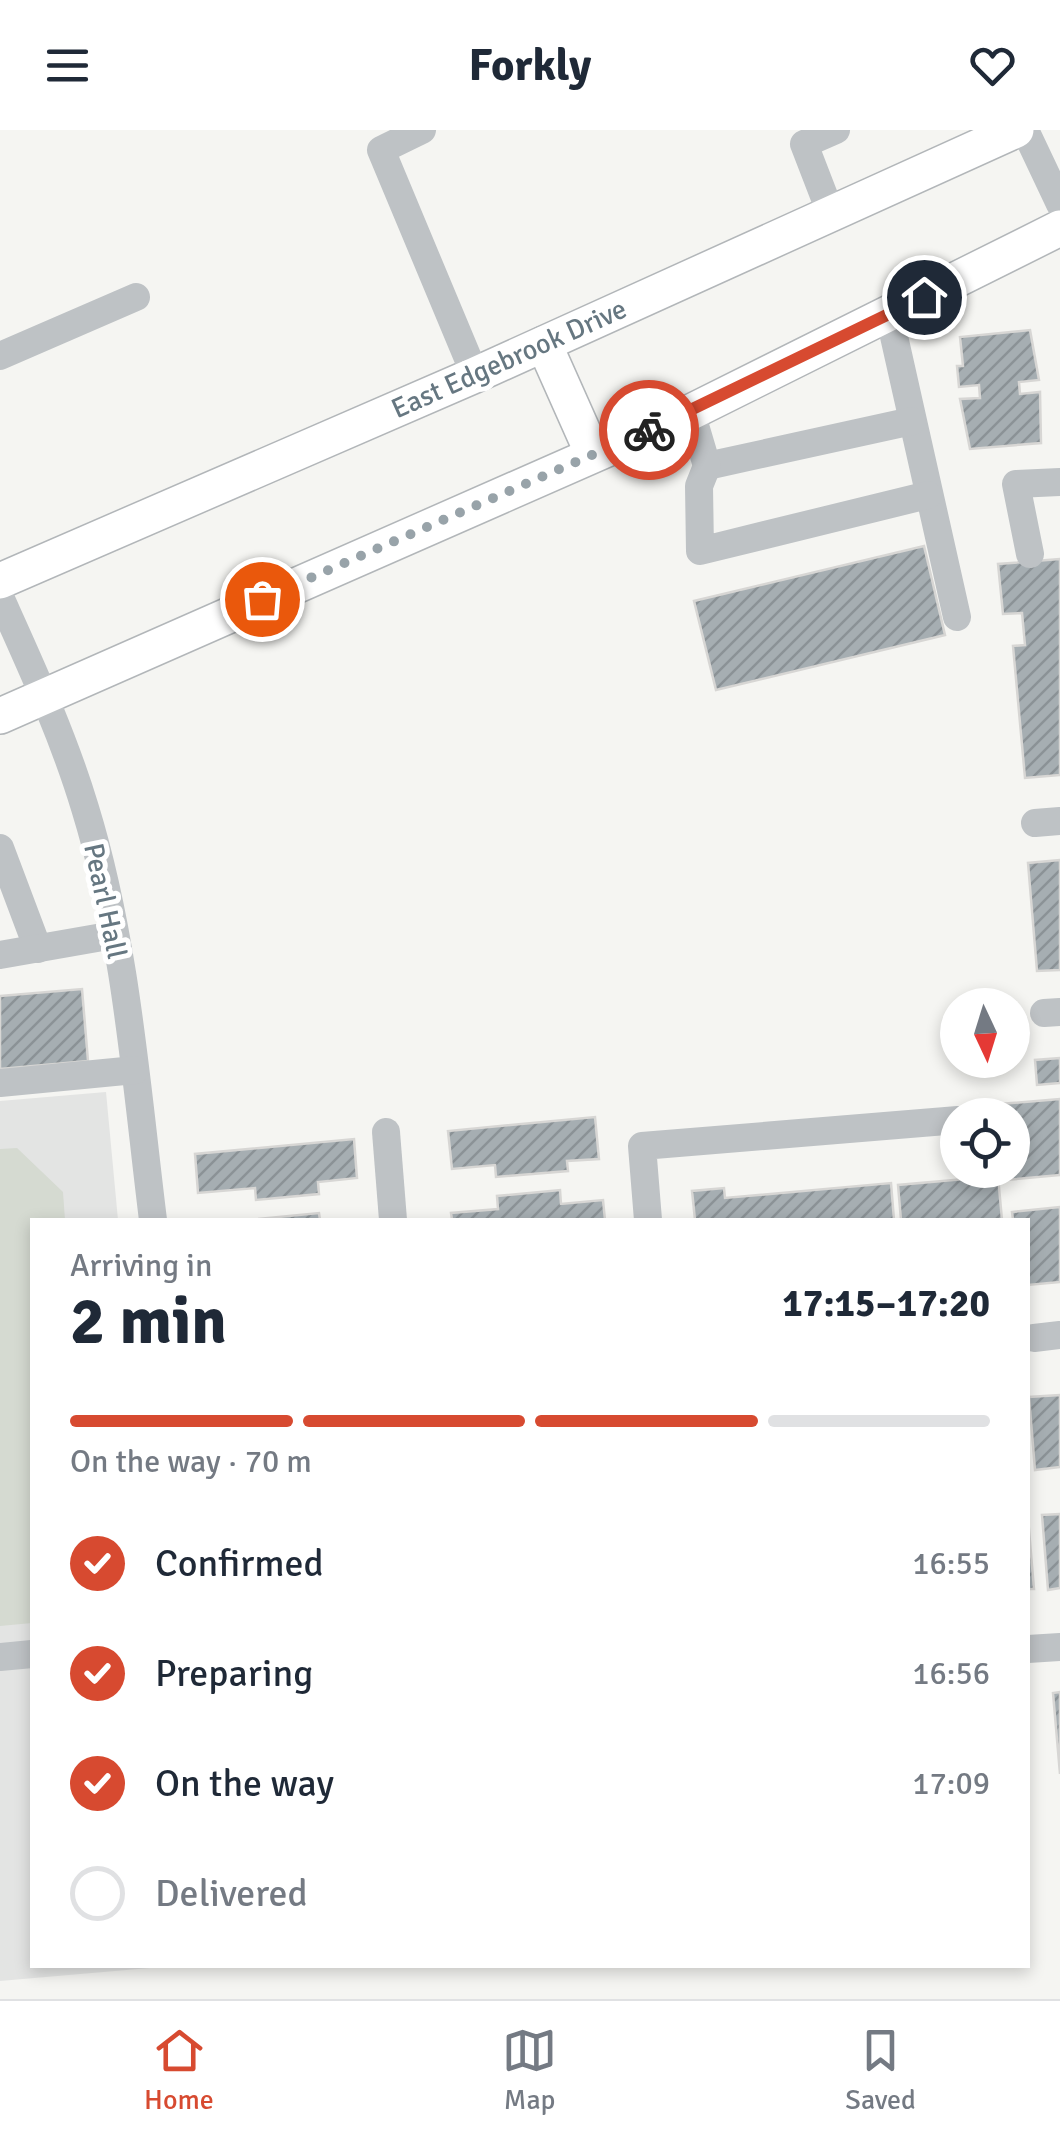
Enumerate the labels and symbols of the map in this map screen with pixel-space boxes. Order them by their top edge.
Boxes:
pin [882,255,967,340]
street label: East Edgebrook Drive [386,292,632,426]
courier [599,380,699,480]
pin [220,557,305,642]
street label: Pearl Hall [76,840,134,962]
north arrow [940,988,1030,1078]

